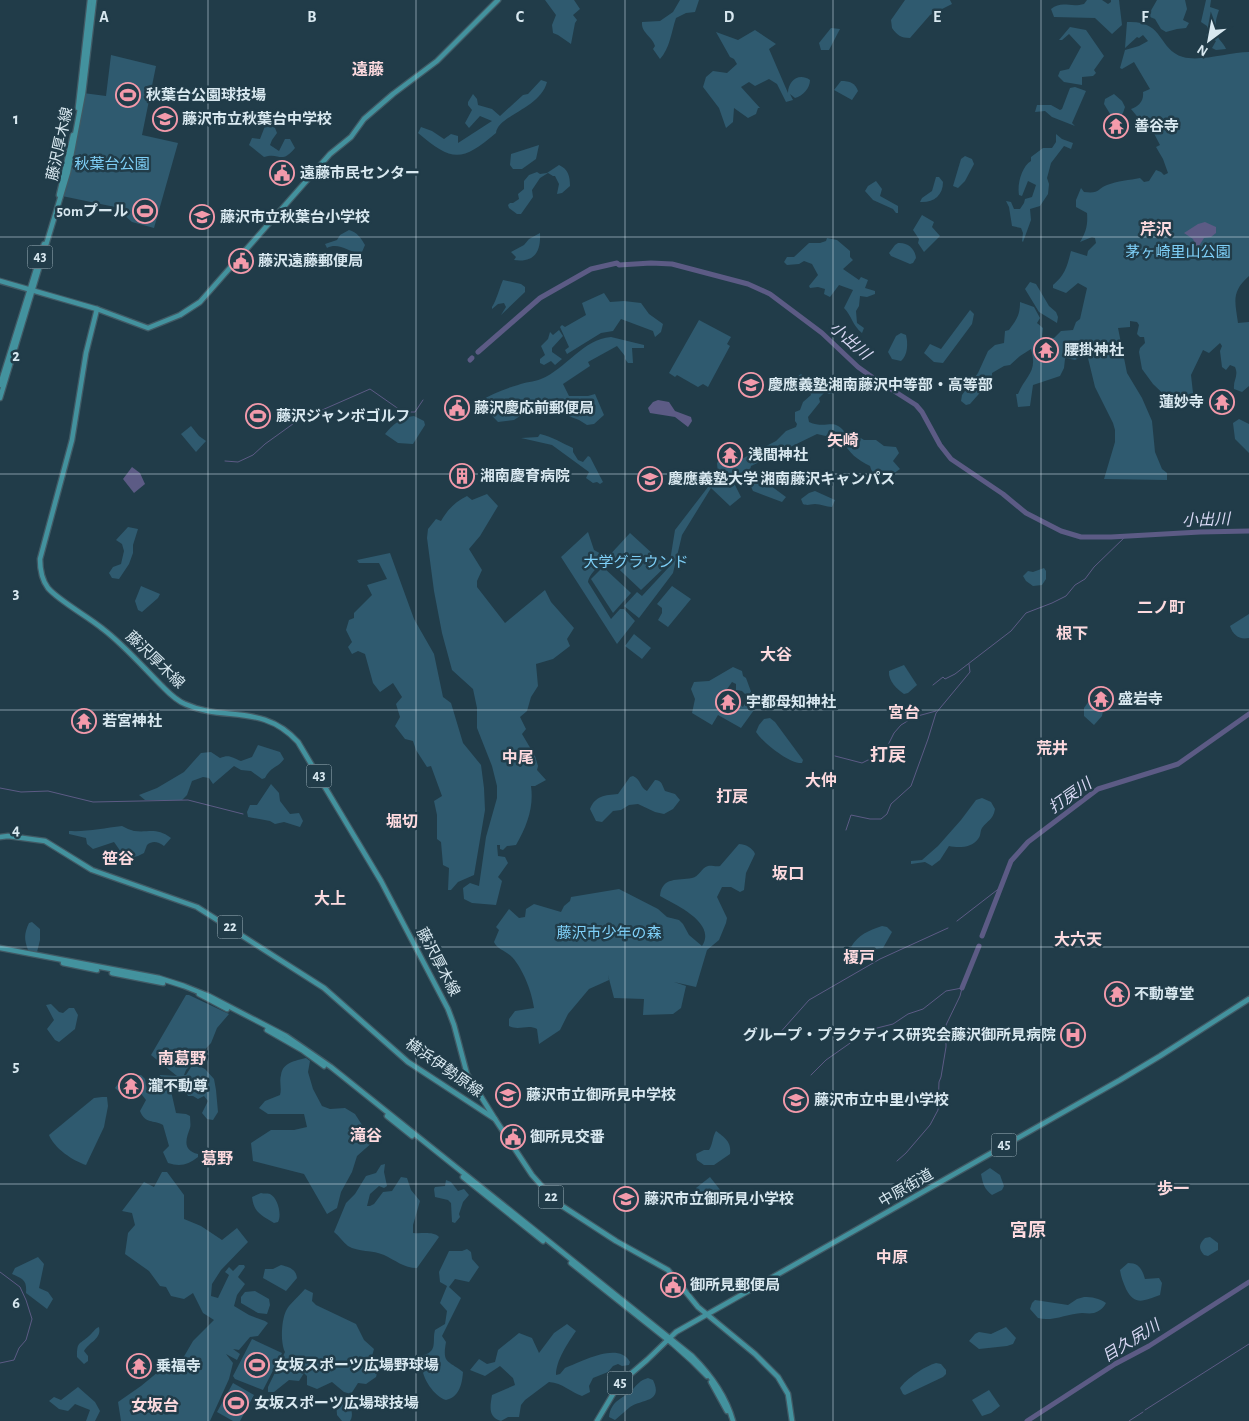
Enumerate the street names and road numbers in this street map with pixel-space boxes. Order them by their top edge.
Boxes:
street label: 藤沢厚木線 [44,106,75,182]
road number: 43 [28,246,52,268]
street label: 藤沢厚木線 [123,628,188,691]
road number: 43 [306,764,332,788]
road number: 22 [218,916,242,939]
street label: 藤沢厚木線 [414,925,463,999]
street label: 横浜伊勢原線 [403,1035,486,1100]
road number: 45 [992,1134,1016,1156]
street label: 中原街道 [876,1166,936,1209]
road number: 22 [538,1186,564,1208]
road number: 45 [608,1372,632,1395]

